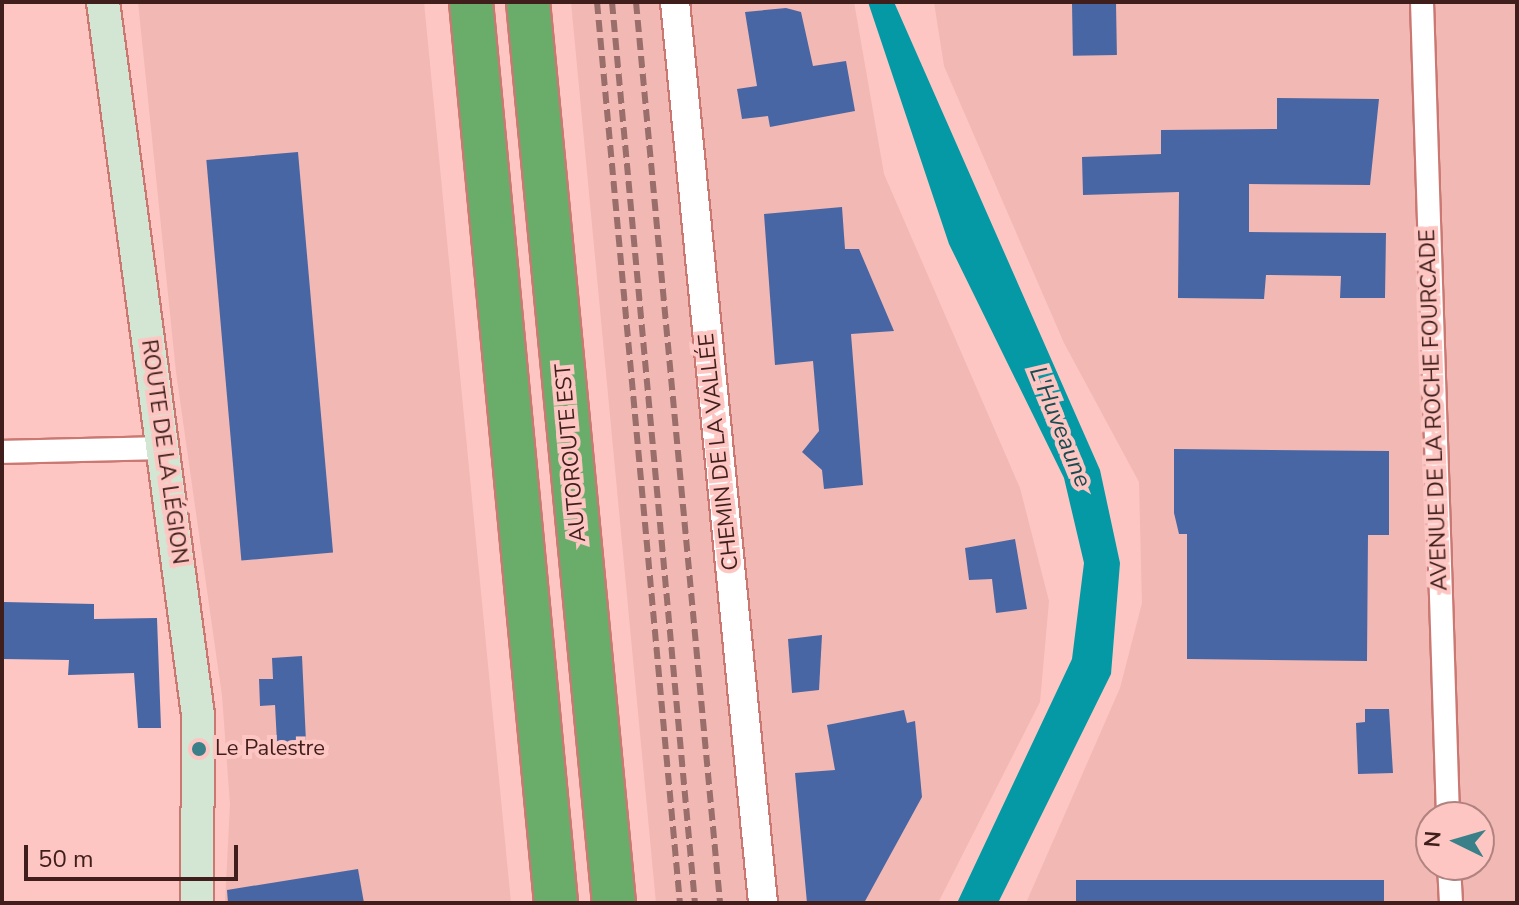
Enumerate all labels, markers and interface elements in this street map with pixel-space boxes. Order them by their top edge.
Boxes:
street label: AVENUE DE LA ROCHE FOURCADE [1414,229,1454,591]
street label: CHEMIN DE LA VALLÉE [693,332,745,572]
street label: ROUTE DE LA LÉGION [135,338,193,566]
water label: L'Huveaune [1023,362,1097,492]
street label: AUTOROUTE EST [550,363,592,543]
place label: Le Palestre [215,736,325,762]
marker: Le Palestre [190,740,208,758]
north arrow [1415,801,1495,881]
scale bar [28,829,242,879]
text: N [1417,830,1449,849]
text: 50 m [38,843,94,875]

